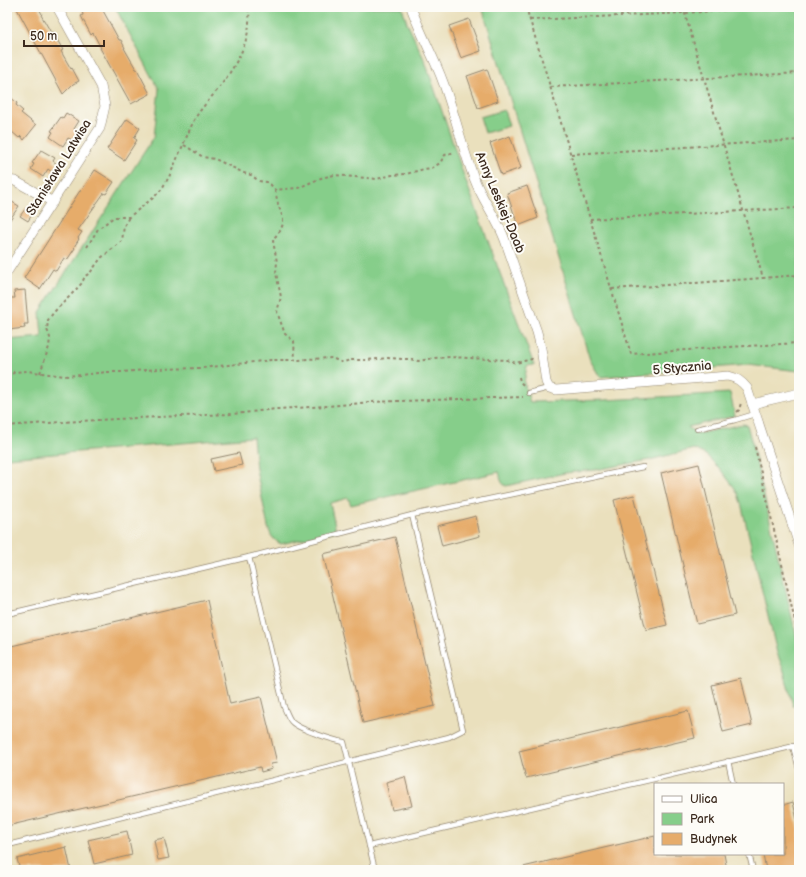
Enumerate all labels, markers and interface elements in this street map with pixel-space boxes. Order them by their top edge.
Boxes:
scale bar [24,22,104,48]
text: 50 m [30,29,57,44]
street label: Stanisława Latwisa [23,116,95,219]
street label: Anny Leskiej-Daab [471,149,529,256]
street label: 5 Stycznia [652,357,712,379]
legend [654,783,784,855]
text: Ulica [690,792,718,807]
text: Park [690,812,714,827]
text: Budynek [690,832,737,847]

